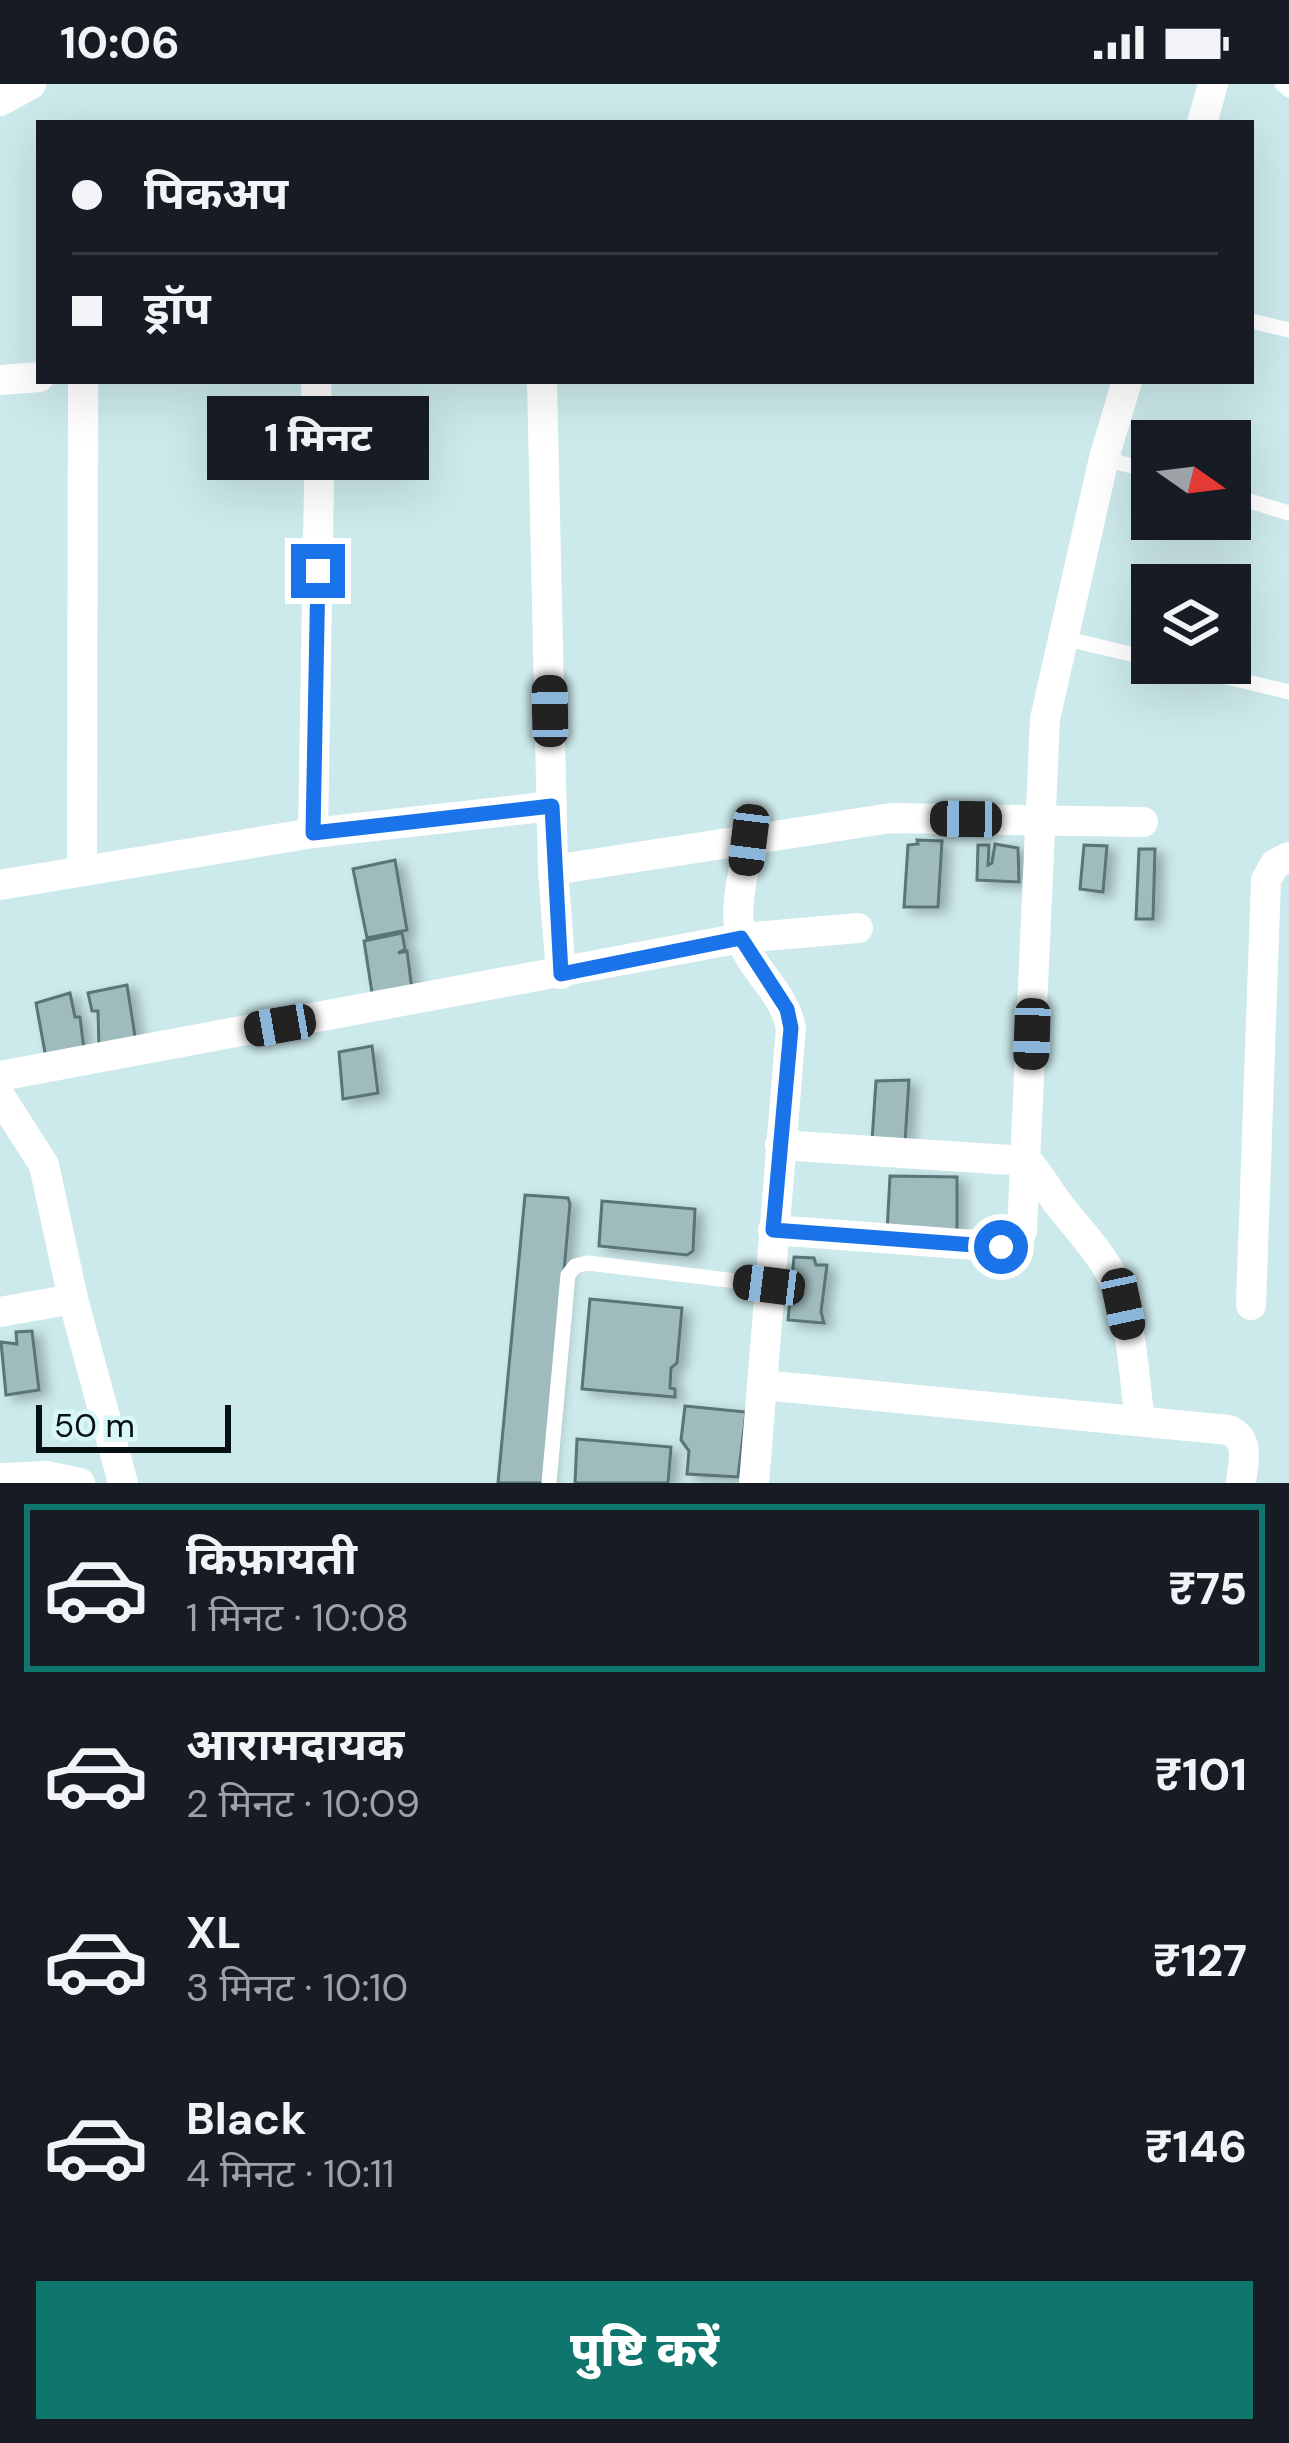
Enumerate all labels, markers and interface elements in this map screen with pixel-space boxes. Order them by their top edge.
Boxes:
text: 10:06 [60,13,180,72]
text: पिकअप [144,164,288,223]
text: ड्रॉप [144,279,211,338]
callout: 1 मिनट [207,397,429,481]
text: 1 मिनट [264,412,372,463]
north arrow [1131,420,1251,540]
map controls [1131,420,1251,684]
route end [291,544,345,598]
button: layers [1131,564,1251,684]
car [531,675,569,747]
car [930,800,1002,838]
car [727,802,771,878]
car [1013,997,1051,1071]
car [241,1001,319,1049]
route start [974,1220,1028,1274]
car [731,1263,807,1307]
car [1098,1265,1148,1343]
scale bar [36,1399,231,1452]
text: 50 m [54,1404,135,1447]
text: किफ़ायती [186,1529,357,1588]
icon: car [42,1534,150,1642]
text: ₹75 [1168,1559,1247,1618]
text: 1 मिनट · 10:08 [186,1592,409,1643]
text: आरामदायक [186,1715,404,1774]
icon: car [42,1720,150,1828]
text: ₹101 [1154,1745,1247,1804]
text: 2 मिनट · 10:09 [186,1778,420,1829]
text: XL [186,1903,241,1962]
icon: car [42,1906,150,2014]
text: ₹127 [1153,1931,1247,1990]
text: 3 मिनट · 10:10 [186,1962,408,2013]
text: Black [186,2089,306,2148]
icon: car [42,2092,150,2200]
text: ₹146 [1145,2117,1247,2176]
text: 4 मिनट · 10:11 [186,2148,394,2199]
button: पुष्टि करें [36,2281,1253,2419]

